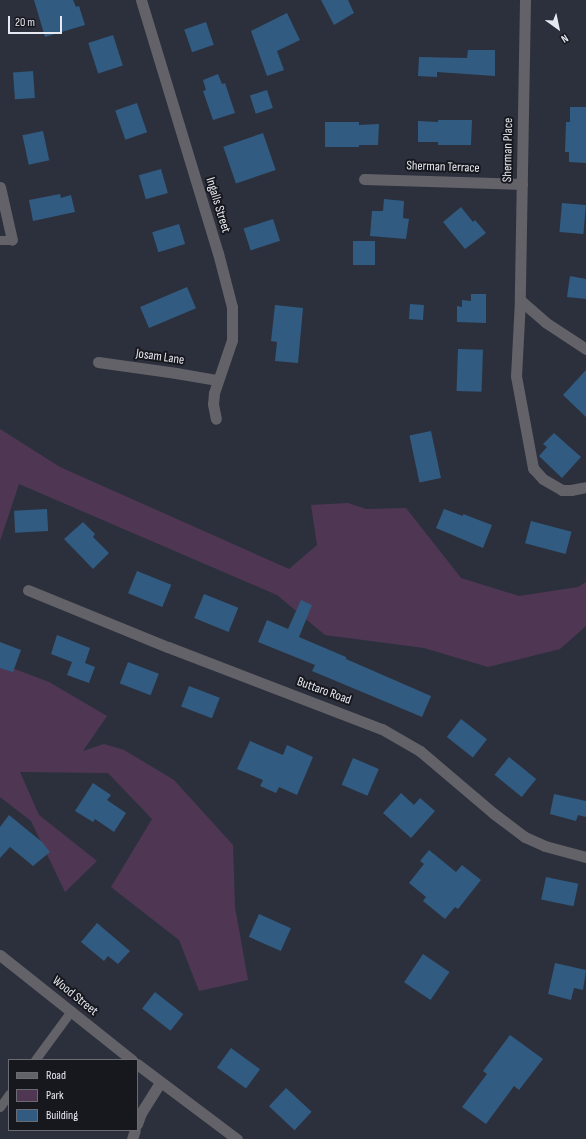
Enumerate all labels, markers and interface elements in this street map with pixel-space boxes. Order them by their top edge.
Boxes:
scale bar [10,8,64,34]
north arrow [538,8,578,48]
text: 20 m [15,15,35,30]
text: N [559,31,571,46]
street label: Sherman Place [500,118,516,182]
street label: Sherman Terrace [406,158,480,176]
street label: Ingalls Street [202,175,234,235]
street label: Josam Lane [135,346,185,368]
street label: Buttaro Road [295,674,353,708]
street label: Wood Street [49,973,101,1019]
legend [8,1059,138,1131]
text: Road [46,1068,66,1083]
text: Park [46,1088,64,1103]
text: Building [46,1108,78,1123]

